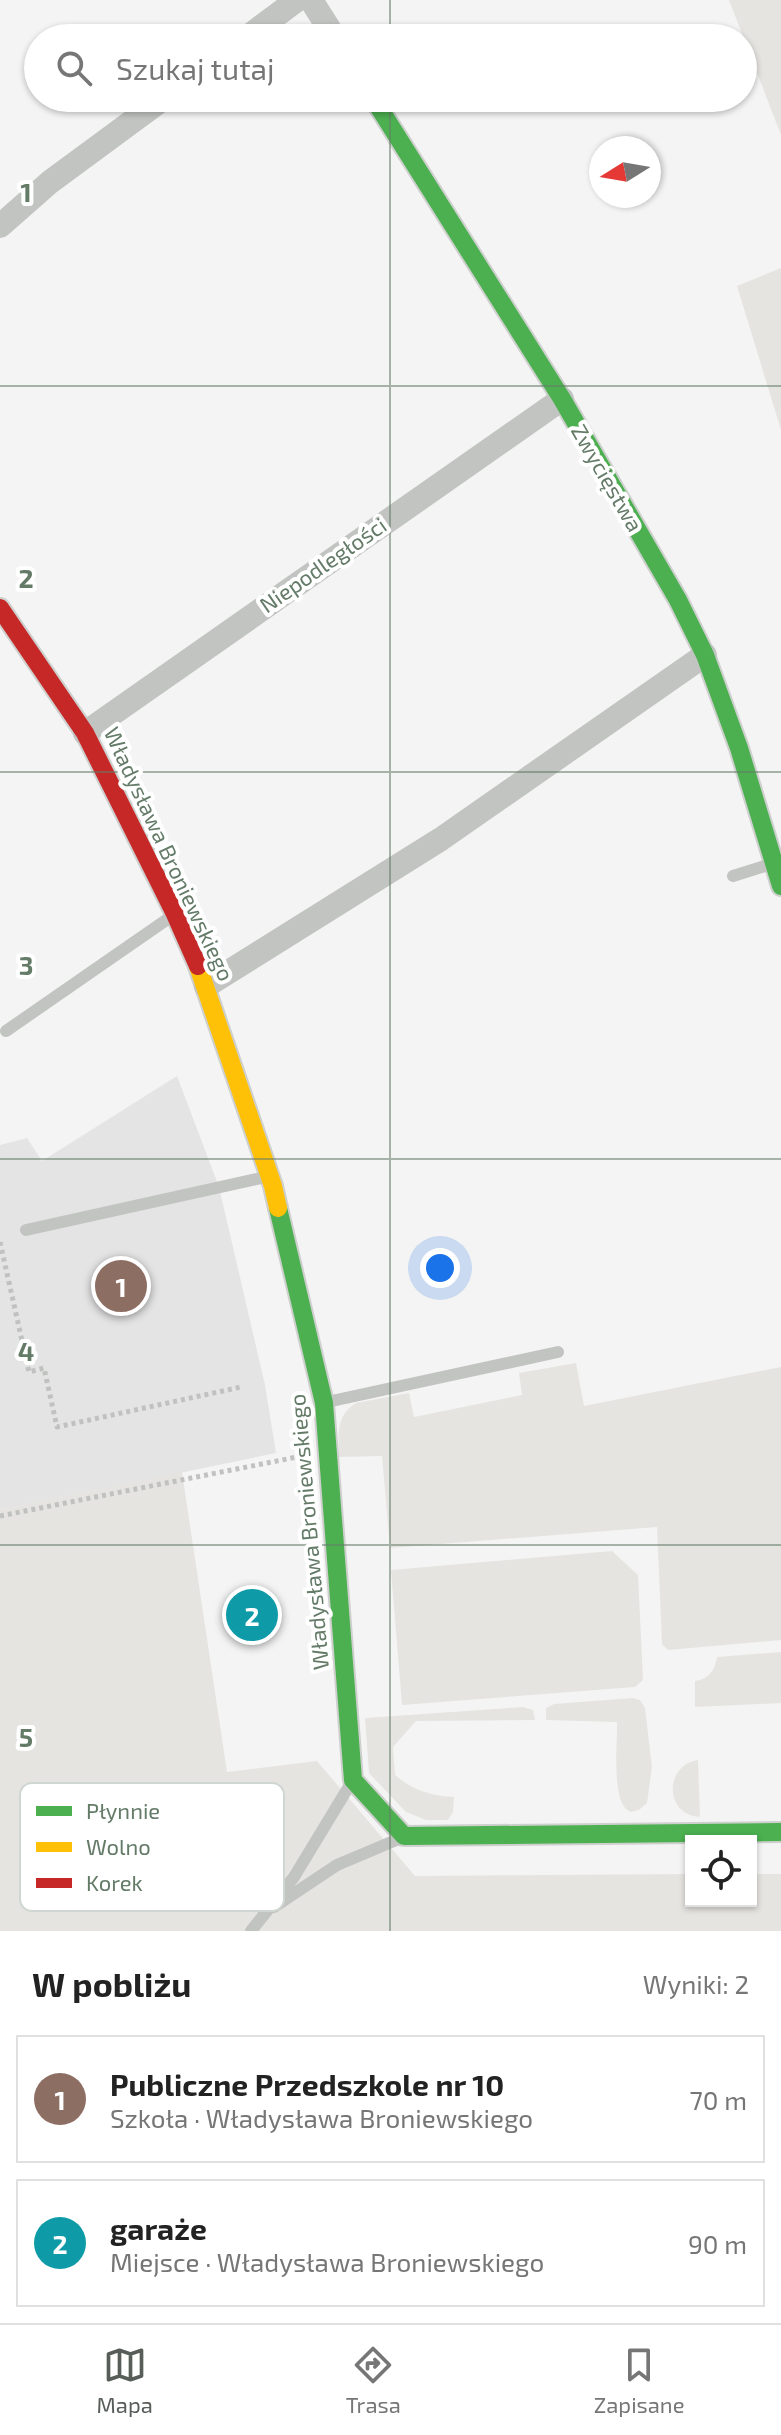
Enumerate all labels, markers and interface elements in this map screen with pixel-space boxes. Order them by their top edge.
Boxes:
search box [24,24,757,112]
icon: search [52,46,96,90]
text: Szukaj tutaj [116,50,275,86]
north arrow [589,136,661,208]
text: 1 [20,176,32,207]
street label: Zwycięstwa [567,419,649,536]
street label: Niepodległości [254,511,391,617]
text: 2 [18,562,34,593]
street label: Władysława Broniewskiego [100,723,240,985]
text: 3 [19,949,33,980]
your location [420,1248,460,1288]
pin: 1 [95,1256,147,1316]
text: 4 [18,1335,34,1366]
street label: Władysława Broniewskiego [283,1393,333,1671]
pin: 2 [226,1585,278,1645]
text: 5 [19,1721,33,1752]
legend [20,1783,284,1911]
text: Płynnie [86,1797,160,1823]
text: Wolno [86,1833,151,1859]
map controls [685,1835,757,1907]
button: locate [685,1835,757,1907]
text: Korek [86,1869,143,1895]
text: W pobliżu [32,1963,192,2004]
text: Wyniki: 2 [643,1968,749,1999]
text: Publiczne Przedszkole nr 10 [110,2066,504,2102]
text: 1 [54,2084,66,2115]
text: 70 m [689,2084,747,2115]
text: Szkoła · Władysława Broniewskiego [110,2102,533,2133]
text: garaże [110,2210,207,2246]
text: 2 [52,2228,68,2259]
text: 90 m [688,2228,747,2259]
text: Miejsce · Władysława Broniewskiego [110,2246,544,2277]
tab: Mapa [97,2343,153,2417]
tab: Trasa [346,2343,401,2417]
tab: Zapisane [594,2343,684,2417]

